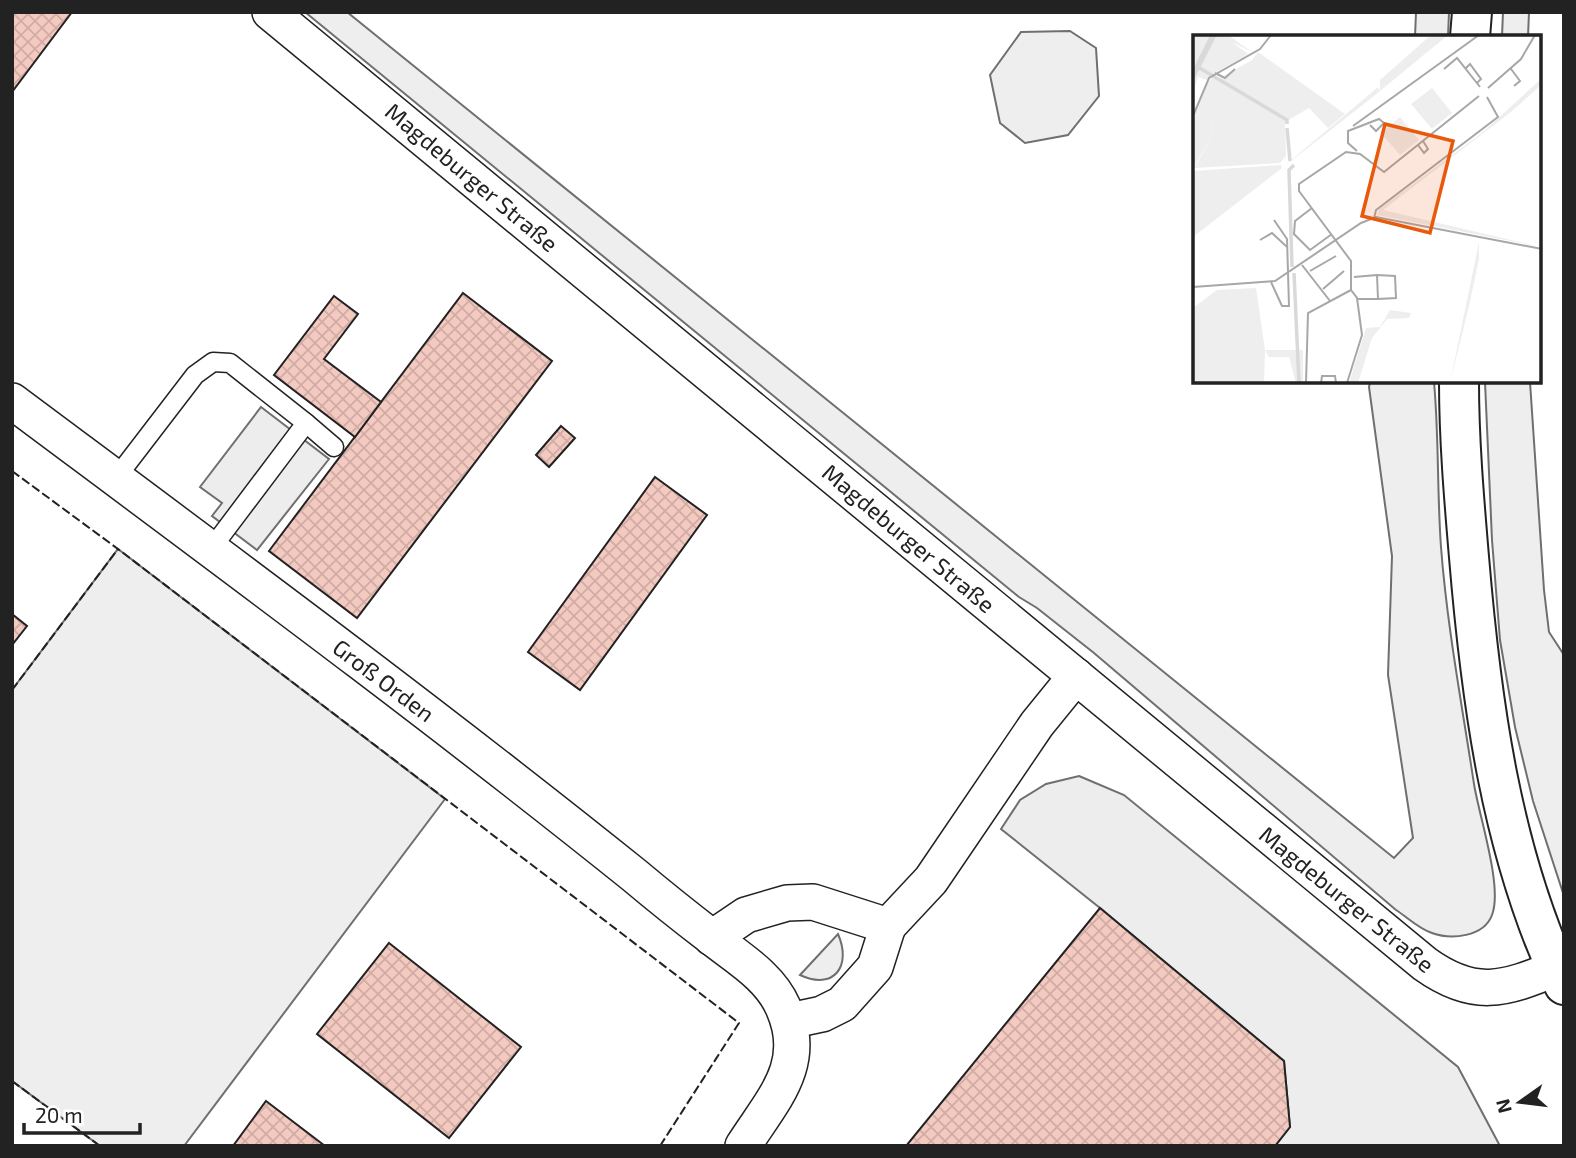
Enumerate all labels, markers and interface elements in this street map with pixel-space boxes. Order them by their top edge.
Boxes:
inset map [1193,35,1541,383]
street label: Magdeburger Straße [380,97,564,257]
street label: Magdeburger Straße [817,458,1001,618]
street label: Groß Orden [328,633,440,727]
street label: Magdeburger Straße [1254,820,1440,978]
north arrow [1485,1067,1555,1137]
scale bar [24,1092,140,1136]
text: N [1490,1097,1516,1116]
text: 20 m [35,1102,83,1127]

